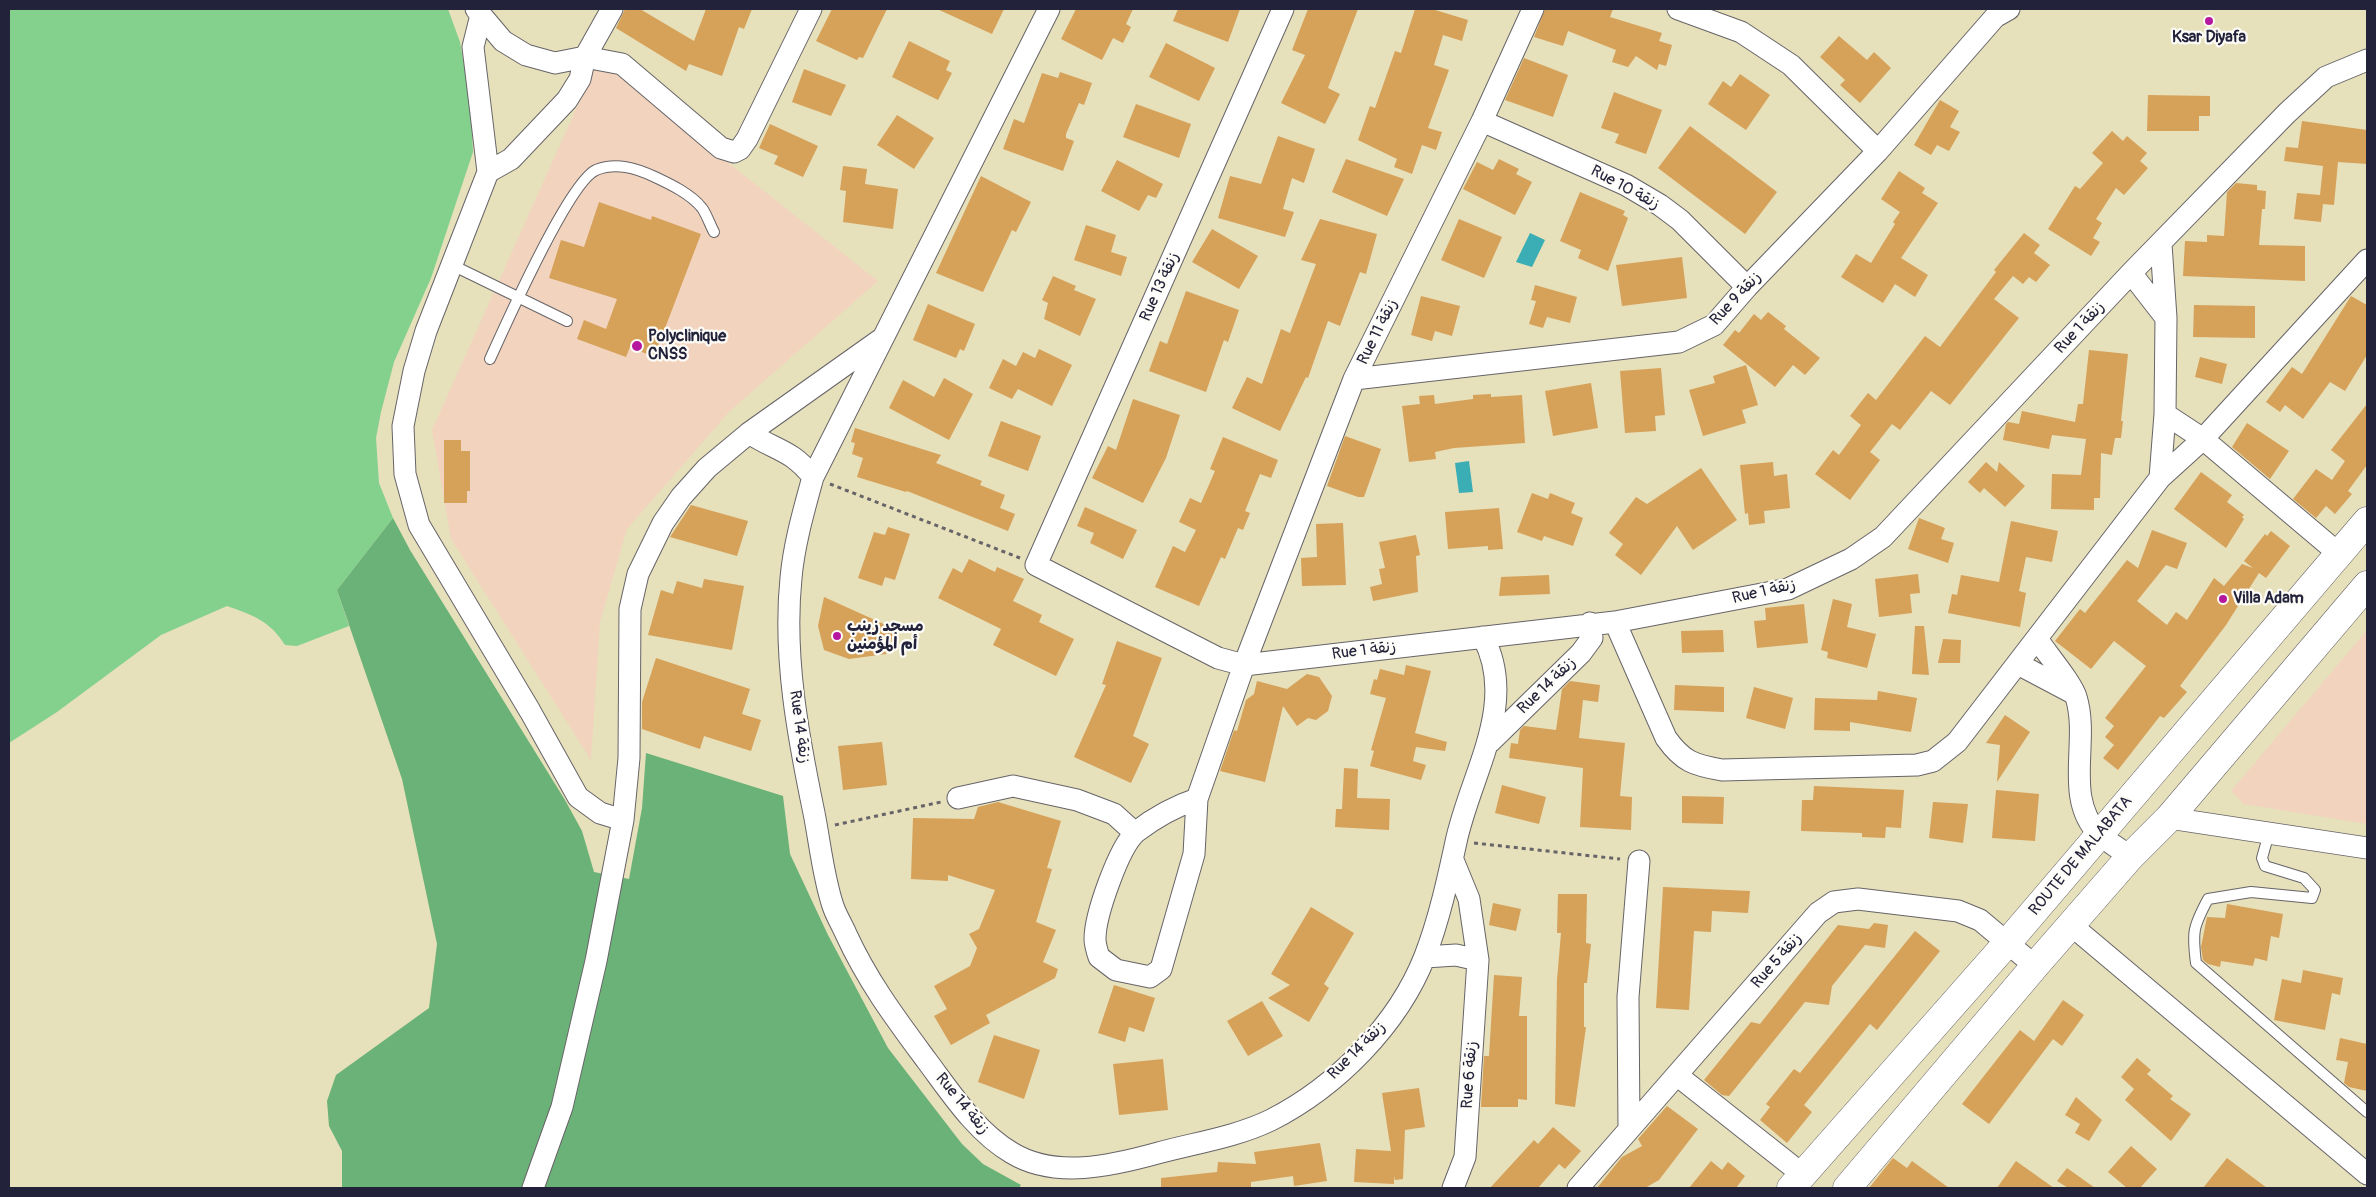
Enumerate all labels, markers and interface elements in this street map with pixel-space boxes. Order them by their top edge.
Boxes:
marker: Ksar Diyafa [2203,15,2215,27]
place label: Ksar Diyafa [2172,28,2246,48]
street label: Rue 10 زنقة [1587,162,1663,214]
street label: Rue 13 زنقة [1136,249,1184,325]
street label: Rue 9 زنقة [1706,268,1766,330]
street label: Rue 11 زنقة [1354,296,1402,368]
street label: Rue 1 زنقة [2051,298,2109,358]
place label: Polyclinique CNSS [648,327,726,365]
marker: Polyclinique CNSS [630,339,644,353]
street label: Rue 1 زنقة [1730,575,1798,609]
place label: Villa Adam [2233,589,2304,609]
marker: Villa Adam [2217,593,2229,605]
place label: مسجد زينب أم المؤمنين [847,617,923,655]
marker: مسجد زينب أم المؤمنين [831,630,843,642]
street label: Rue 1 زنقة [1331,638,1397,664]
street label: Rue 14 زنقة [1514,653,1580,719]
street label: Rue 14 زنقة [784,689,814,765]
street label: ROUTE DE MALABATA [2025,792,2137,920]
street label: Rue 5 زنقة [1748,929,1806,993]
street label: Rue 14 زنقة [1324,1018,1390,1084]
street label: Rue 6 زنقة [1458,1041,1482,1109]
street label: Rue 14 زنقة [931,1070,993,1138]

